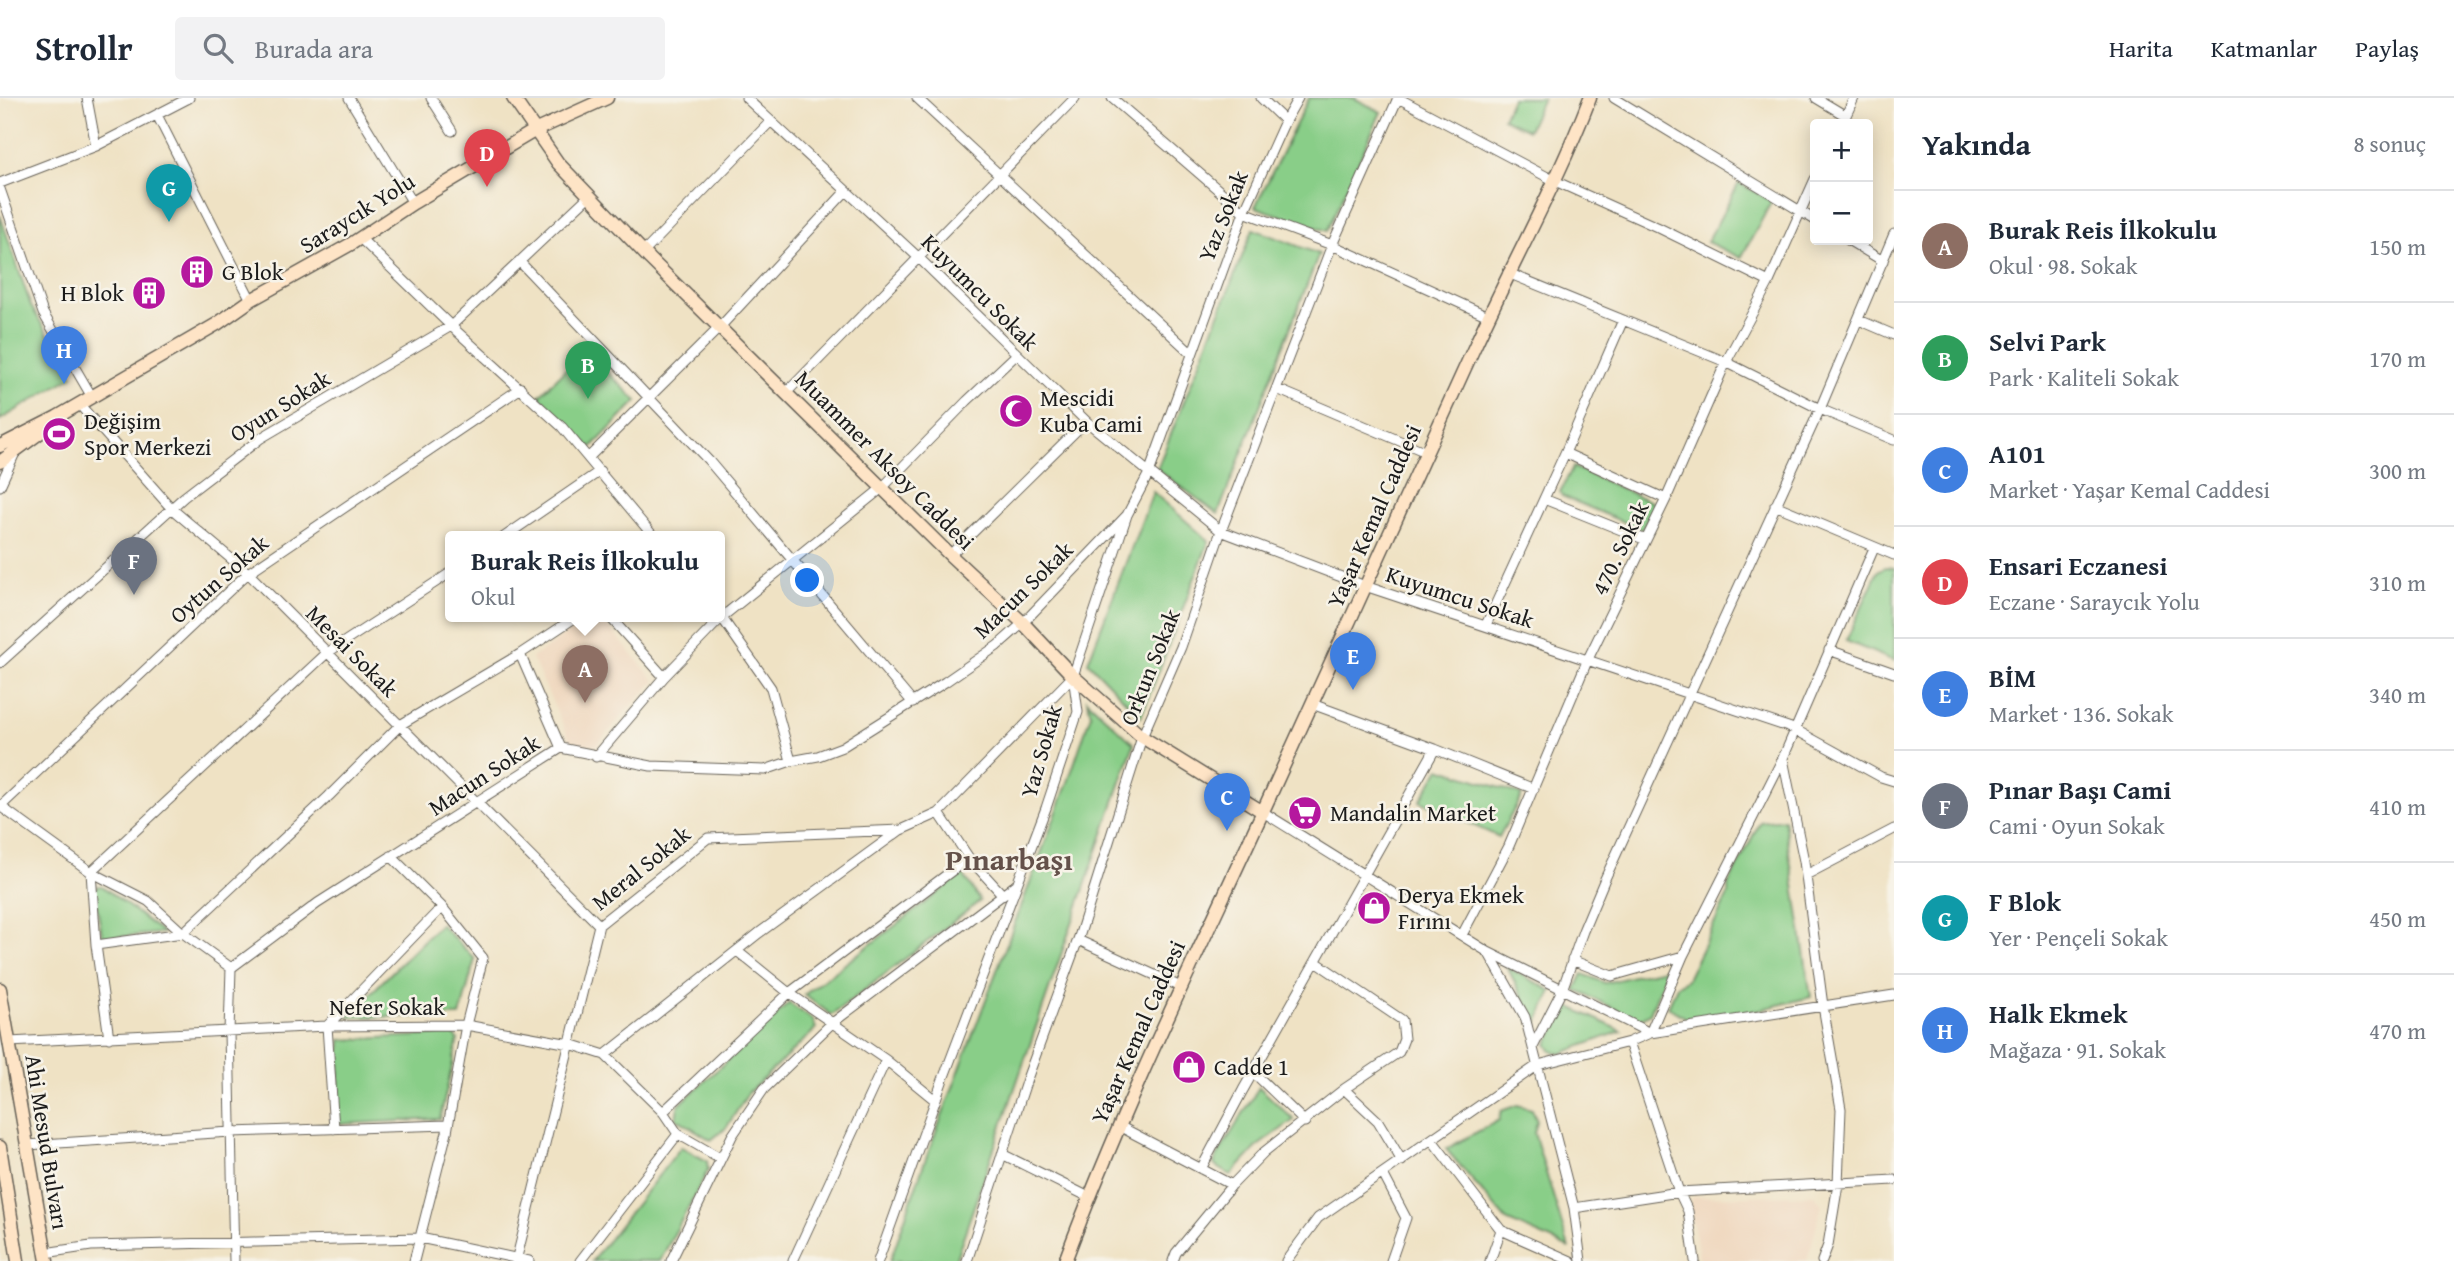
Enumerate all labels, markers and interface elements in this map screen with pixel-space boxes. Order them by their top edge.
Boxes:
search box [175,17,665,80]
text: Strollr [35,24,133,72]
icon: search [199,29,237,67]
text: Burada ara [255,29,373,68]
text: Harita [2109,31,2173,66]
text: Katmanlar [2211,31,2317,66]
text: Paylaş [2355,31,2419,66]
map controls [1810,119,1873,245]
button: + [1810,119,1873,182]
text: Yakında [1922,122,2031,166]
text: 8 sonuç [2353,127,2426,160]
pin: D [464,129,510,187]
pin: G [146,164,192,222]
street label: Saraycık Yolu [293,164,421,261]
street label: Yaz Sokak [1189,165,1256,266]
button: − [1810,182,1873,245]
text: Burak Reis İlkokulu [1989,210,2217,249]
street label: Kuyumcu Sokak [914,226,1047,358]
text: A [1938,230,1952,263]
text: 150 m [2369,230,2426,263]
text: Okul · 98. Sokak [1989,249,2138,282]
building icon: G Blok [178,253,216,291]
place label: G Blok [222,255,284,288]
building icon: H Blok [130,274,168,312]
place label: H Blok [61,276,124,309]
text: Selvi Park [1989,322,2106,361]
pin: H [41,326,87,384]
pin: B [565,341,611,399]
text: B [1938,342,1952,375]
text: 170 m [2369,342,2426,375]
street label: Oyun Sokak [223,361,337,450]
text: Park · Kaliteli Sokak [1989,361,2179,394]
street label: Muammer Aksoy Caddesi [788,362,983,557]
place label: Mescidi Kuba Cami [1040,381,1143,440]
mosque icon: Mescidi Kuba Cami [997,392,1035,430]
place label: Değişim Spor Merkezi [84,404,212,463]
sports icon: Değişim Spor Merkezi [40,415,78,453]
street label: Yaşar Kemal Caddesi [1318,419,1429,613]
text: A101 [1989,434,2046,473]
text: C [1938,454,1952,487]
text: 300 m [2369,454,2426,487]
text: Market · Yaşar Kemal Caddesi [1989,473,2270,506]
street label: 470. Sokak [1583,495,1657,600]
street label: Oytun Sokak [162,526,275,631]
popup [445,531,725,622]
street label: Macun Sokak [965,533,1080,646]
pin: F [111,537,157,595]
text: Burak Reis İlkokulu [471,541,699,580]
text: Ensari Eczanesi [1989,546,2168,585]
street label: Kuyumcu Sokak [1382,557,1539,636]
your location [790,563,824,597]
text: D [1938,566,1952,599]
text: 310 m [2369,566,2426,599]
text: Okul [471,580,516,613]
text: Eczane · Saraycık Yolu [1989,585,2200,618]
street label: Mesai Sokak [299,597,406,704]
street label: Orkun Sokak [1111,603,1188,730]
pin: E [1330,632,1376,690]
pin: A [562,645,608,703]
text: BİM [1989,658,2036,697]
text: E [1939,678,1951,711]
text: 340 m [2369,678,2426,711]
text: Market · 136. Sokak [1989,697,2173,730]
street label: Yaz Sokak [1011,700,1070,801]
street label: Macun Sokak [421,726,546,823]
text: Pınar Başı Cami [1989,770,2171,809]
pin: C [1204,773,1250,831]
text: F [1939,790,1951,823]
text: 410 m [2369,790,2426,823]
supermarket icon: Mandalin Market [1286,794,1324,832]
place label: Mandalin Market [1330,796,1496,829]
text: Cami · Oyun Sokak [1989,809,2165,842]
street label: Meral Sokak [584,817,697,918]
district label: Pınarbaşı [945,837,1073,881]
place label: Derya Ekmek Fırını [1398,878,1524,937]
text: F Blok [1989,882,2061,921]
shop icon: Derya Ekmek Fırını [1355,889,1393,927]
text: G [1938,902,1952,935]
text: 450 m [2369,902,2426,935]
text: Yer · Pençeli Sokak [1989,921,2168,954]
street label: Yaşar Kemal Caddesi [1082,935,1193,1129]
street label: Nefer Sokak [329,990,445,1023]
text: Halk Ekmek [1989,994,2127,1033]
text: H [1937,1014,1953,1047]
text: 470 m [2369,1014,2426,1047]
text: Mağaza · 91. Sokak [1989,1033,2166,1066]
shop icon: Cadde 1 [1170,1048,1208,1086]
place label: Cadde 1 [1214,1050,1289,1083]
street label: Ahi Mesud Bulvarı [17,1052,78,1232]

